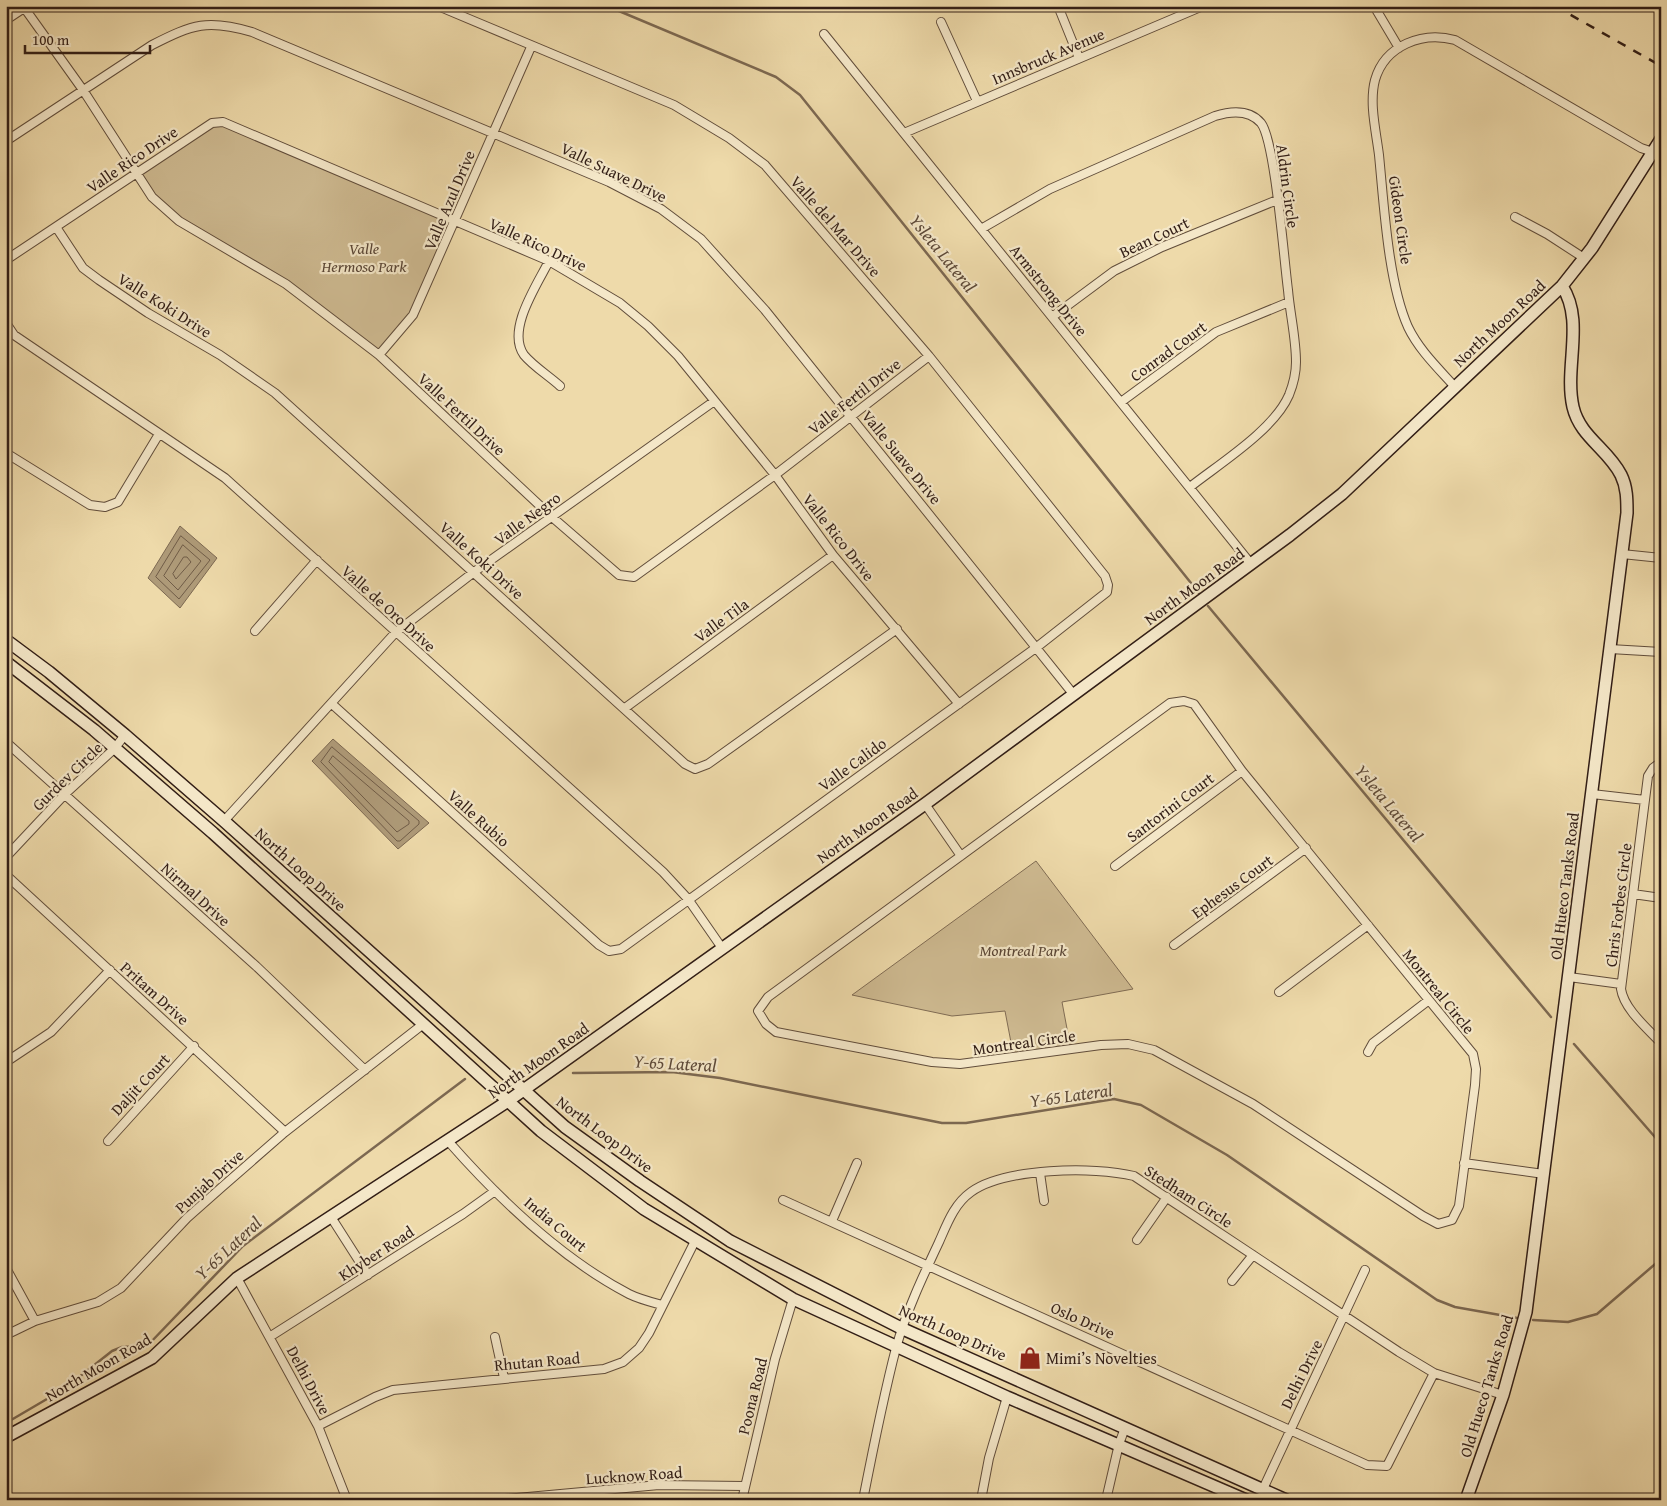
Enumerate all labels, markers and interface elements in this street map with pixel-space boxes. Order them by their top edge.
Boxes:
street label: Innsbruck Avenue [988,21,1108,91]
scale bar [25,22,150,54]
text: 100 m [32,29,70,50]
street label: Valle Rico Drive [82,120,182,198]
street label: Valle Suave Drive [557,136,671,208]
street label: Aldrin Circle [1270,142,1306,230]
street label: Valle Azul Drive [417,146,481,254]
street label: Valle del Mar Drive [785,170,887,282]
street label: Gideon Circle [1383,174,1419,266]
water label: Ysleta Lateral [903,208,984,299]
street label: Bean Court [1115,210,1193,264]
street label: Valle Rico Drive [485,211,591,277]
park label: Valle Hermoso Park [320,236,407,278]
street label: Armstrong Drive [1004,239,1094,341]
street label: Valle Koki Drive [113,267,217,343]
street label: North Moon Road [1447,273,1551,372]
street label: Conrad Court [1125,315,1212,387]
street label: Valle Fertil Drive [802,352,906,440]
street label: Valle Fertil Drive [413,367,511,461]
street label: Valle Suave Drive [856,405,948,509]
street label: Valle Negro [489,485,565,551]
street label: Valle Rico Drive [797,488,881,586]
street label: Valle Koki Drive [434,515,530,605]
street label: North Moon Road [1139,541,1249,631]
street label: Valle de Oro Drive [336,559,442,657]
street label: Valle Tila [689,592,754,648]
street label: Valle Calido [813,731,891,797]
street label: Gurdev Circle [26,736,108,816]
water label: Ysleta Lateral [1348,758,1430,848]
street label: Santorini Court [1121,766,1219,848]
street label: North Moon Road [811,781,923,869]
street label: Valle Rubio [443,784,515,852]
street label: Old Hueco Tanks Road [1543,811,1585,961]
street label: North Loop Drive [250,821,352,917]
street label: Chris Forbes Circle [1598,842,1638,968]
street label: Ephesus Court [1186,848,1278,924]
street label: Nirmal Drive [156,856,236,932]
park label: Montreal Park [979,938,1067,962]
street label: Montreal Circle [1397,943,1481,1039]
street label: Pritam Drive [115,956,195,1030]
street label: North Moon Road [482,1016,594,1104]
street label: Montreal Circle [971,1023,1077,1061]
street label: Daljit Court [105,1047,175,1121]
water label: Y-65 Lateral [633,1047,718,1079]
water label: Y-65 Lateral [1028,1076,1115,1114]
street label: North Loop Drive [552,1090,658,1178]
street label: Punjab Drive [169,1143,249,1219]
street label: Stedham Circle [1140,1158,1238,1234]
street label: India Court [519,1190,593,1258]
water label: Y-65 Lateral [188,1209,268,1286]
street label: Khyber Road [333,1219,419,1286]
street label: Oslo Drive [1047,1295,1119,1345]
street label: North Loop Drive [895,1298,1011,1366]
street label: Old Hueco Tanks Road [1453,1311,1519,1460]
street label: North Moon Road [41,1327,156,1407]
street label: Delhi Drive [1274,1335,1328,1413]
street label: Delhi Drive [281,1341,337,1419]
street label: Rhutan Road [493,1345,581,1377]
shop icon: Mimi’s Novelties [1017,1345,1043,1371]
place label: Mimi’s Novelties [1046,1346,1157,1370]
street label: Poona Road [731,1355,773,1437]
street label: Lucknow Road [585,1460,684,1490]

